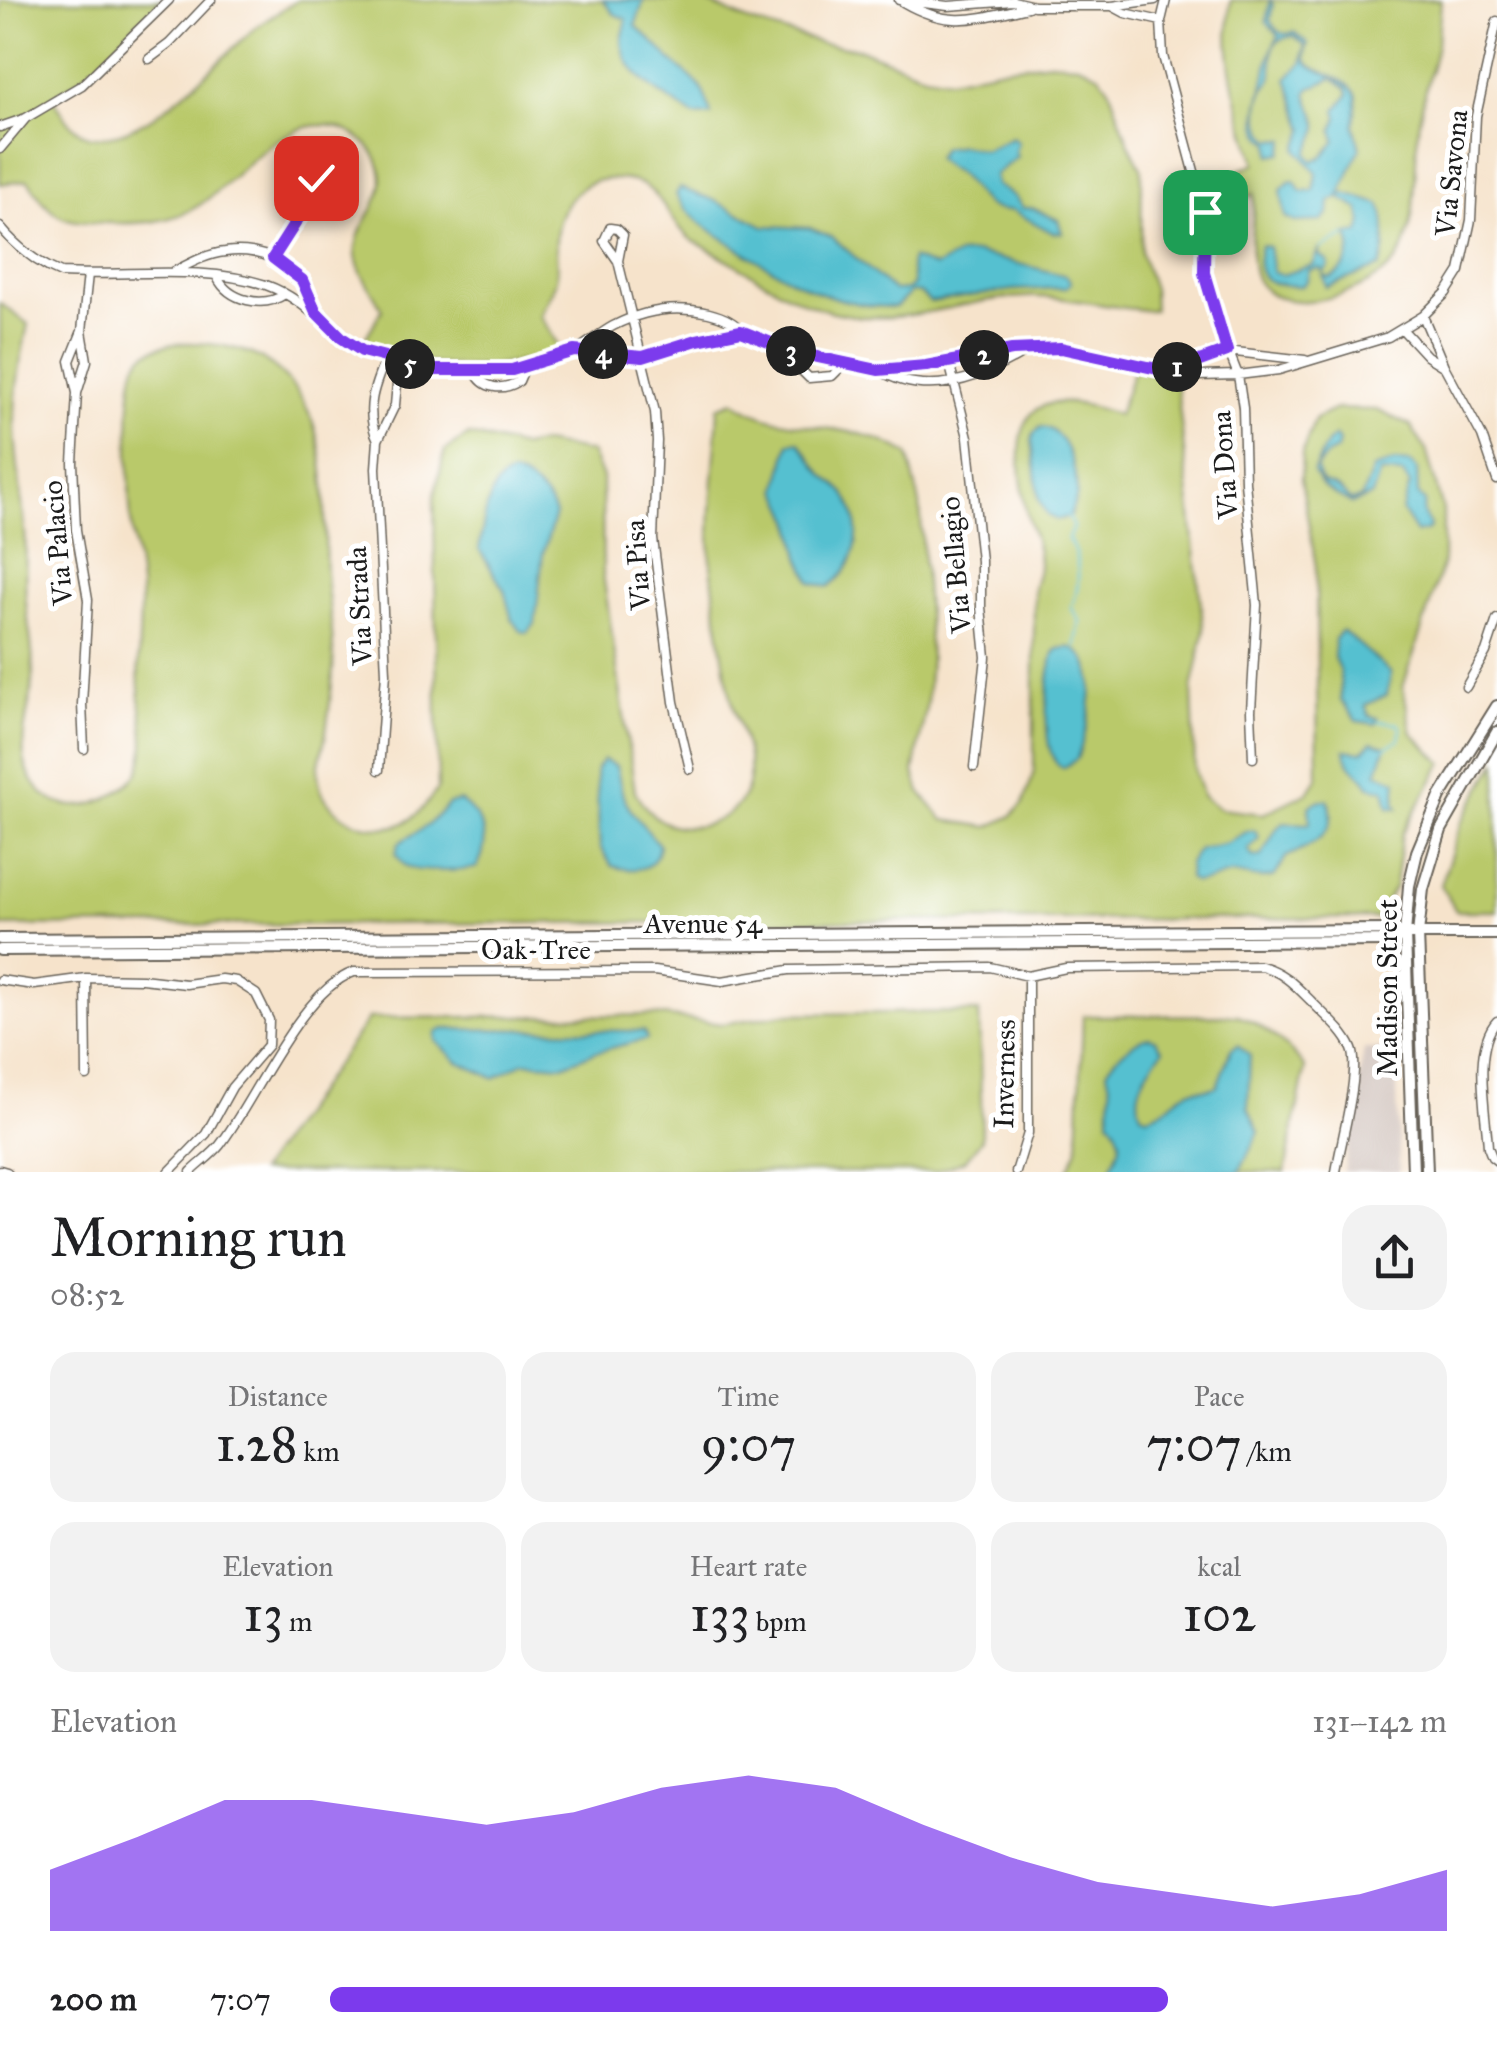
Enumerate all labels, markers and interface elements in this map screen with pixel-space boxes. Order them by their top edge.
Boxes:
street label: Via Savona [1427,108,1476,239]
pin [274,136,359,221]
icon: check [289,151,344,206]
pin [1163,170,1248,255]
icon: arrive [1178,185,1233,240]
pin: 3 [766,326,816,376]
pin: 4 [578,329,628,379]
pin: 2 [959,330,1009,380]
text: 3 [785,333,797,368]
text: 4 [595,336,611,371]
text: 2 [977,337,991,372]
pin: 5 [385,339,435,389]
pin: 1 [1152,342,1202,392]
text: 5 [403,346,417,381]
text: 1 [1171,349,1183,384]
street label: Via Dona [1203,410,1246,521]
street label: Via Palacio [35,479,80,608]
street label: Via Bellagio [932,495,979,636]
street label: Via Pisa [617,518,658,612]
street label: Via Strada [339,545,380,667]
street label: Madison Street [1370,899,1405,1077]
street label: Avenue 54 [643,906,763,941]
street label: Oak-Tree [481,932,591,967]
street label: Inverness [986,1019,1023,1129]
text: Morning run [50,1204,347,1271]
button: share [1342,1205,1447,1310]
text: 08:52 [50,1275,124,1314]
text: Distance [228,1379,328,1414]
text: Time [717,1379,779,1414]
text: Pace [1194,1379,1245,1414]
text: 1.28 [216,1414,297,1475]
text: 9:07 [701,1414,796,1475]
text: 7:07 [1147,1414,1242,1475]
text: km [297,1434,340,1469]
text: /km [1242,1434,1292,1469]
text: Elevation [222,1549,333,1584]
text: Heart rate [690,1549,807,1584]
text: kcal [1197,1549,1241,1584]
text: 13 [243,1584,283,1645]
text: 133 [690,1584,750,1645]
text: 102 [1183,1584,1256,1645]
text: m [283,1604,312,1639]
text: bpm [750,1604,807,1639]
text: Elevation [50,1702,177,1741]
text: 131–142 m [1312,1702,1447,1741]
text: 200 m [50,1980,137,2019]
text: 7:07 [210,1980,271,2019]

